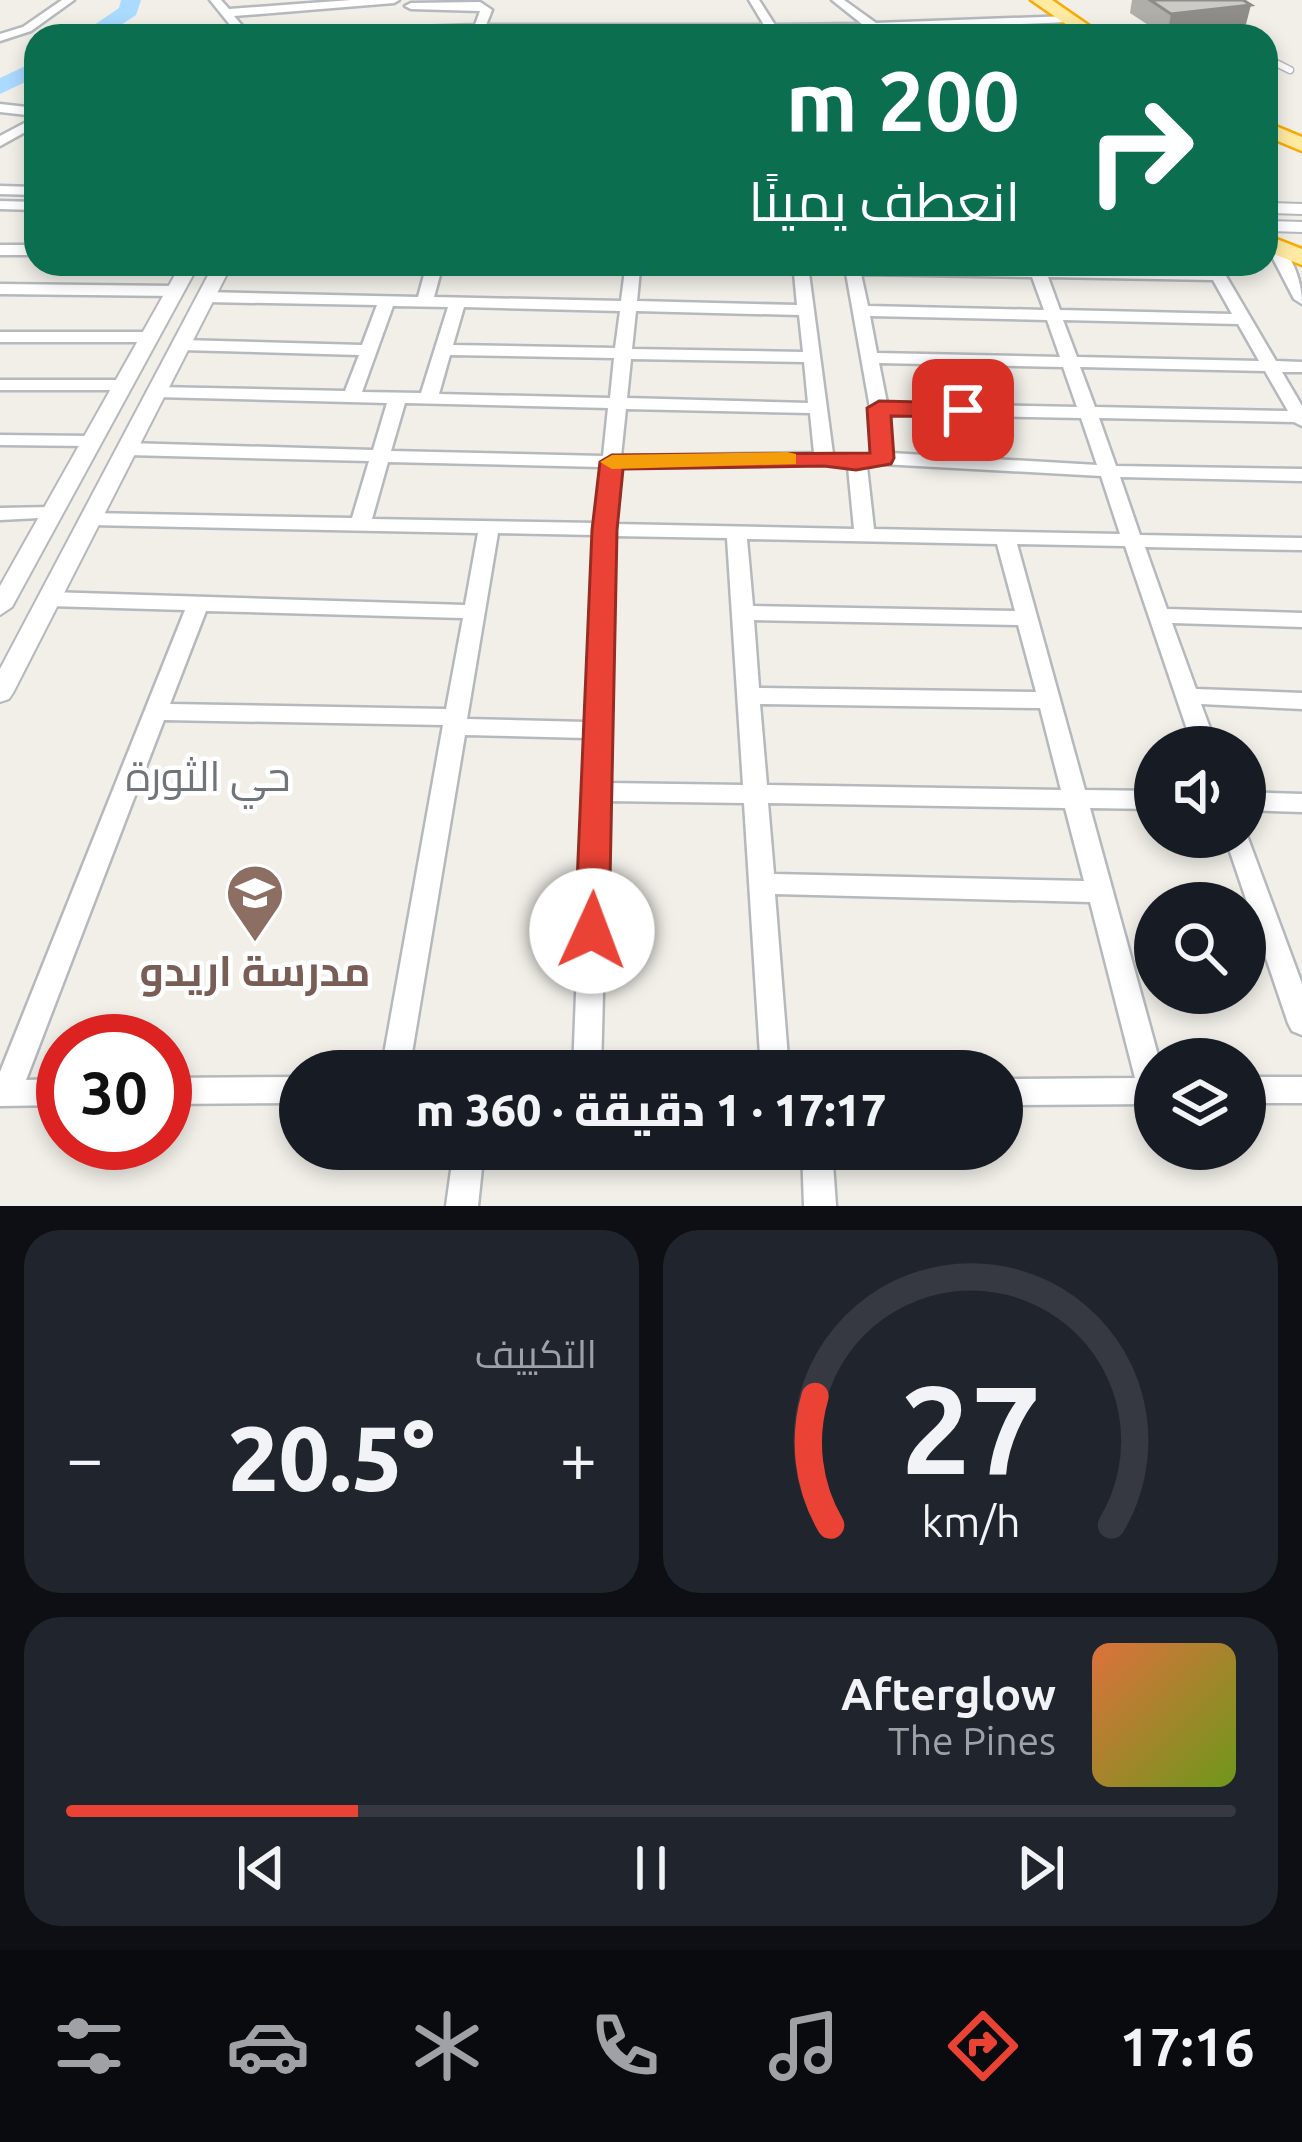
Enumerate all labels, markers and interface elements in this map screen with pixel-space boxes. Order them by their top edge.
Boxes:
text: 200 m [786,53,1020,147]
icon: right [1062,72,1218,228]
text: انعطف يمينًا [748,171,1020,231]
pin [912,359,1014,461]
icon: arrive [930,377,996,443]
map controls [1134,726,1266,1170]
button: sound [1134,726,1266,858]
district label: حي الثورة [125,752,291,809]
school or university icon: مدرسة اريدو [224,862,286,944]
position arrow [529,868,655,994]
button: search [1134,882,1266,1014]
place label: مدرسة اريدو [140,947,371,997]
speed limit sign: 30 [36,1014,192,1170]
button: layers [1134,1038,1266,1170]
text: 17:17 · 1 دقيقة · 360 m [416,1084,886,1135]
text: التكييف [475,1332,597,1375]
text: 27 [900,1358,1041,1498]
text: 20.5° [228,1407,435,1508]
text: − [66,1420,103,1494]
text: + [560,1420,597,1494]
text: km/h [921,1496,1020,1544]
text: Afterglow [841,1668,1056,1719]
text: The Pines [888,1719,1056,1762]
icon: previous [228,1835,294,1901]
icon: pause [618,1835,684,1901]
icon: next [1008,1835,1074,1901]
icon: filters [47,2004,131,2088]
icon: car [226,2004,310,2088]
icon: climate [405,2004,489,2088]
icon: phone [583,2004,667,2088]
icon: music [762,2004,846,2088]
icon: directions [941,2004,1025,2088]
text: 17:16 [1120,2016,1255,2076]

